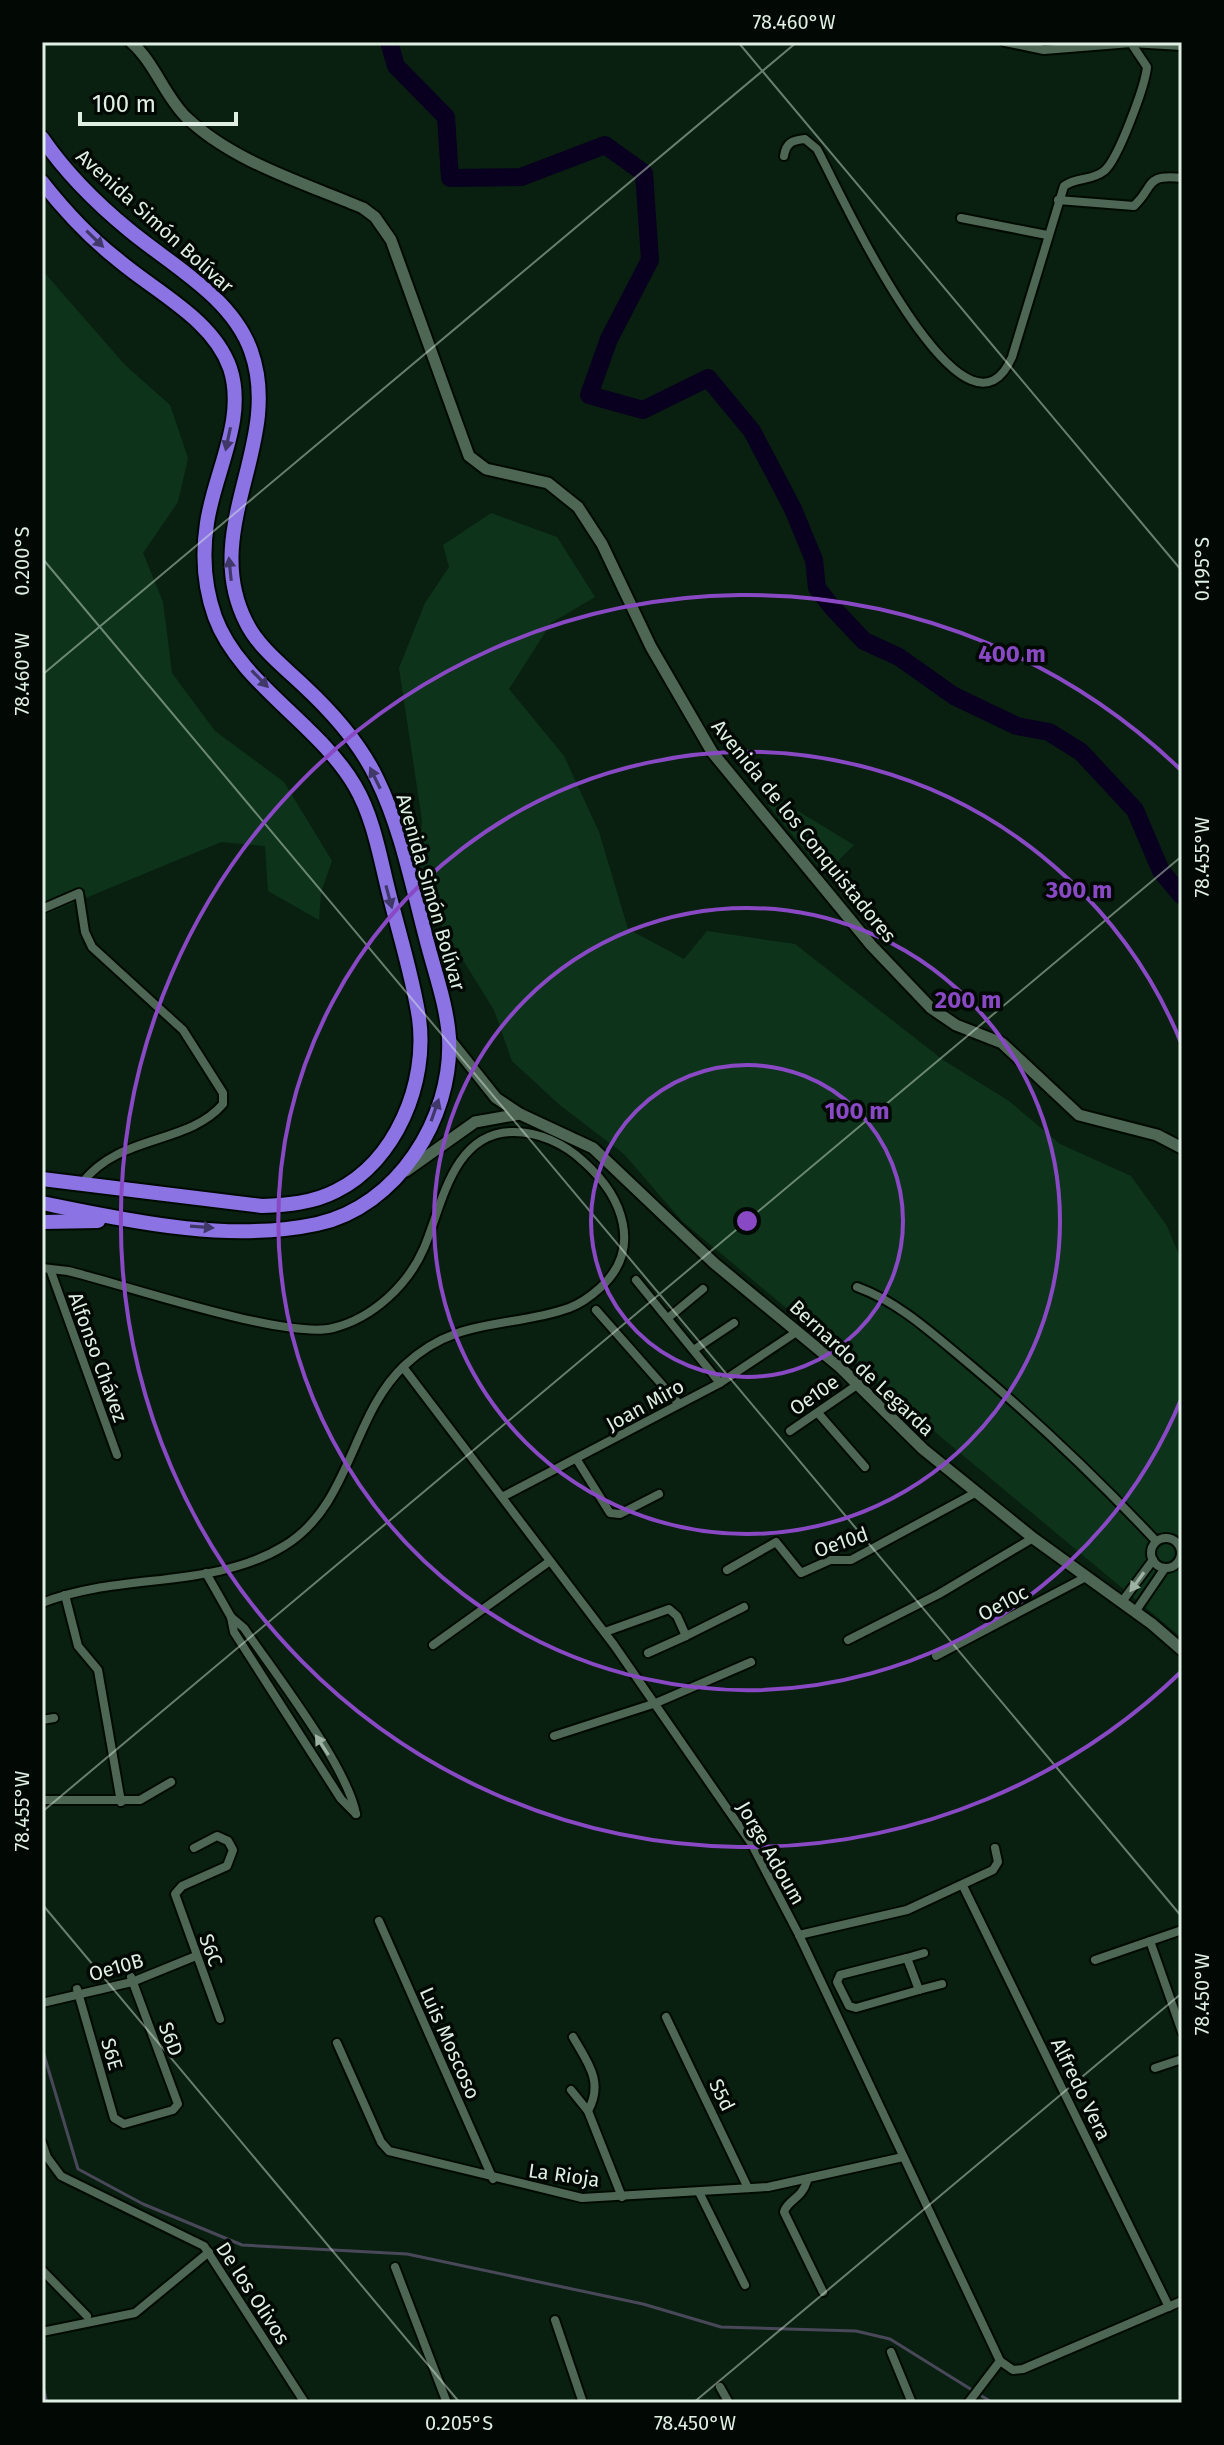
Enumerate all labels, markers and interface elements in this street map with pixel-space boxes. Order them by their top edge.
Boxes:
text: 78.460°W [752,10,836,34]
scale bar [80,76,236,126]
text: 100 m [92,90,156,118]
street label: Avenida Simón Bolívar [71,144,239,298]
one-way arrow [85,229,104,248]
one-way arrow [221,426,234,451]
text: 0.200°S [10,526,34,596]
text: 0.195°S [1190,537,1214,601]
one-way arrow [224,557,237,582]
text: 78.460°W [10,632,34,716]
text: 400 m [978,640,1046,668]
one-way arrow [250,670,268,689]
street label: Avenida de los Conquistadores [707,715,901,947]
one-way arrow [369,767,382,790]
street label: Avenida Simón Bolívar [391,791,471,993]
text: 78.455°W [1190,816,1214,897]
text: 300 m [1045,876,1112,904]
one-way arrow [384,884,396,909]
text: 200 m [935,986,1001,1014]
text: 100 m [824,1097,890,1125]
one-way arrow [430,1098,442,1122]
centre of rings [733,1207,761,1235]
one-way arrow [190,1221,215,1234]
street label: Alfonso Chávez [63,1289,133,1425]
street label: Bernardo de Legarda [785,1295,939,1441]
street label: Oe10e [785,1370,843,1420]
street label: Joan Miro [602,1374,688,1436]
street label: Oe10d [811,1522,871,1562]
one-way arrow [1129,1571,1145,1592]
street label: Oe10c [974,1580,1032,1626]
one-way arrow [315,1734,329,1756]
text: 78.455°W [10,1770,34,1851]
street label: Jorge Adoum [732,1797,810,1909]
street label: S6C [194,1931,228,1969]
street label: Oe10B [86,1948,146,1986]
text: 78.450°W [1190,1952,1214,2035]
street label: Luis Moscoso [415,1983,485,2103]
street label: S6D [154,2019,188,2059]
street label: Alfredo Vera [1046,2034,1116,2144]
street label: S6E [96,2035,128,2073]
street label: S5d [704,2075,740,2115]
street label: La Rioja [527,2158,601,2192]
street label: De los Olivos [211,2237,295,2349]
text: 0.205°S [425,2411,493,2435]
text: 78.450°W [654,2411,737,2435]

